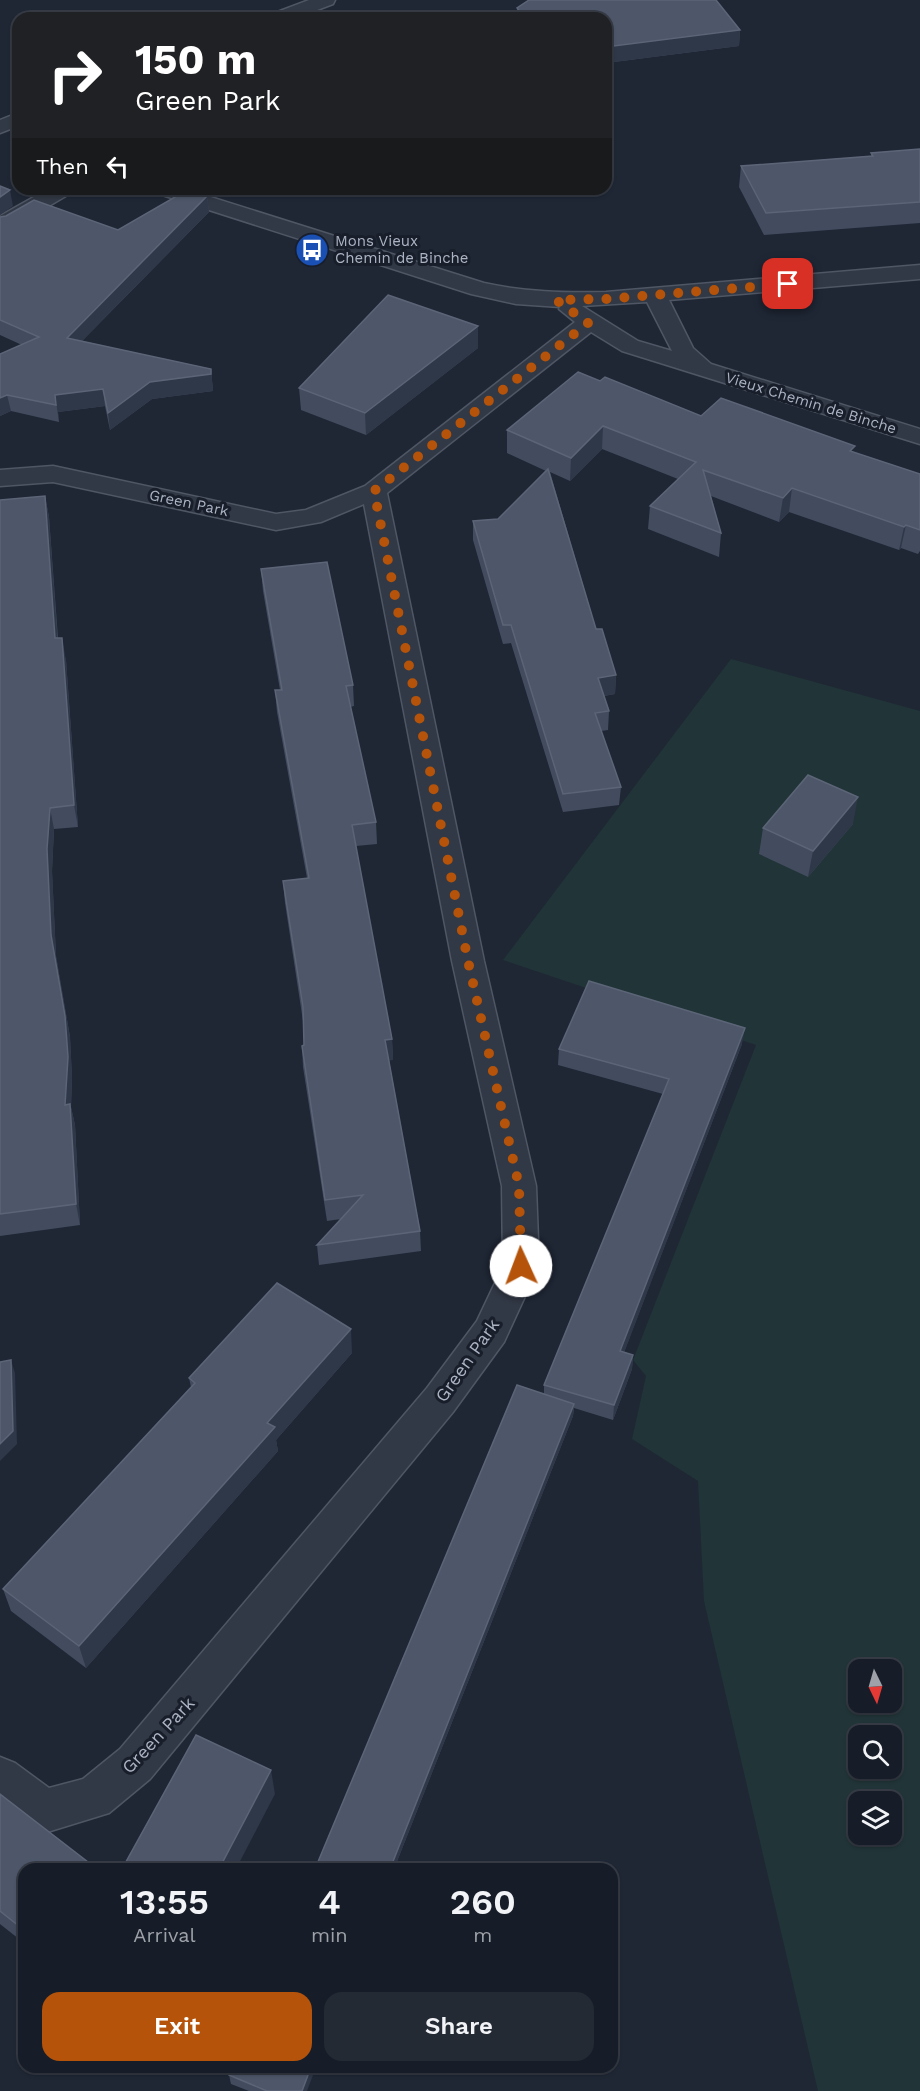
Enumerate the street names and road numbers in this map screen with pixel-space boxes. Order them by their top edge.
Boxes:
street label: Vieux Chemin de Binche [723,368,899,438]
street label: Green Park [148,486,231,520]
street label: Green Park [431,1314,503,1406]
street label: Green Park [117,1692,199,1778]

